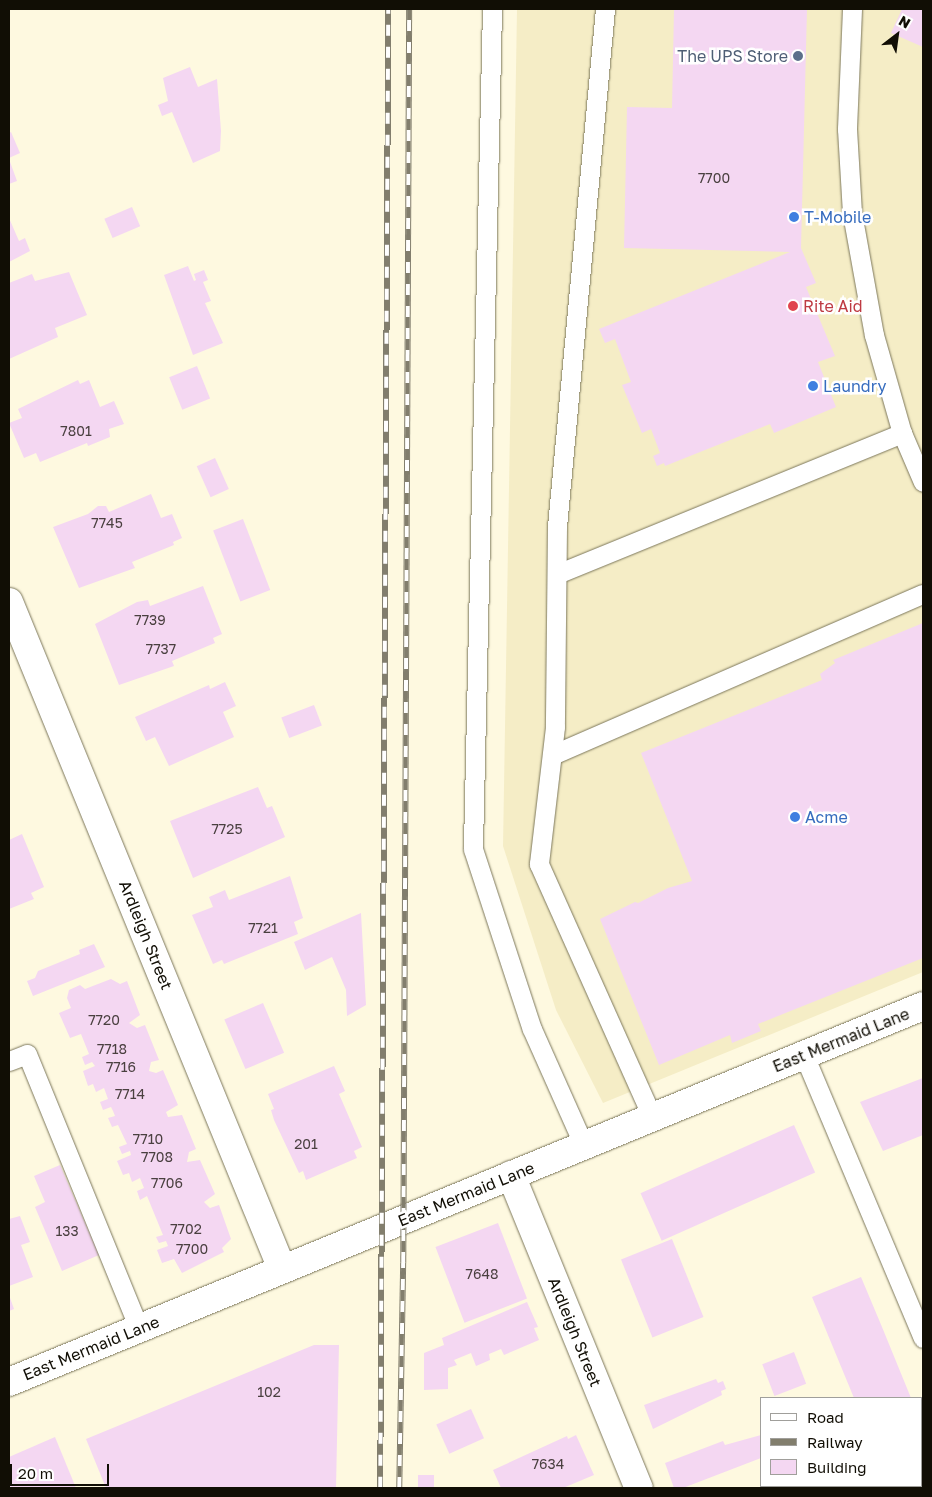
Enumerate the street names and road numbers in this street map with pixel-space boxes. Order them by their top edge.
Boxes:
street label: Ardleigh Street [115,878,177,992]
street label: East Mermaid Lane [770,1004,912,1076]
street label: East Mermaid Lane [395,1158,537,1230]
street label: Ardleigh Street [544,1275,606,1389]
street label: East Mermaid Lane [20,1312,162,1384]

